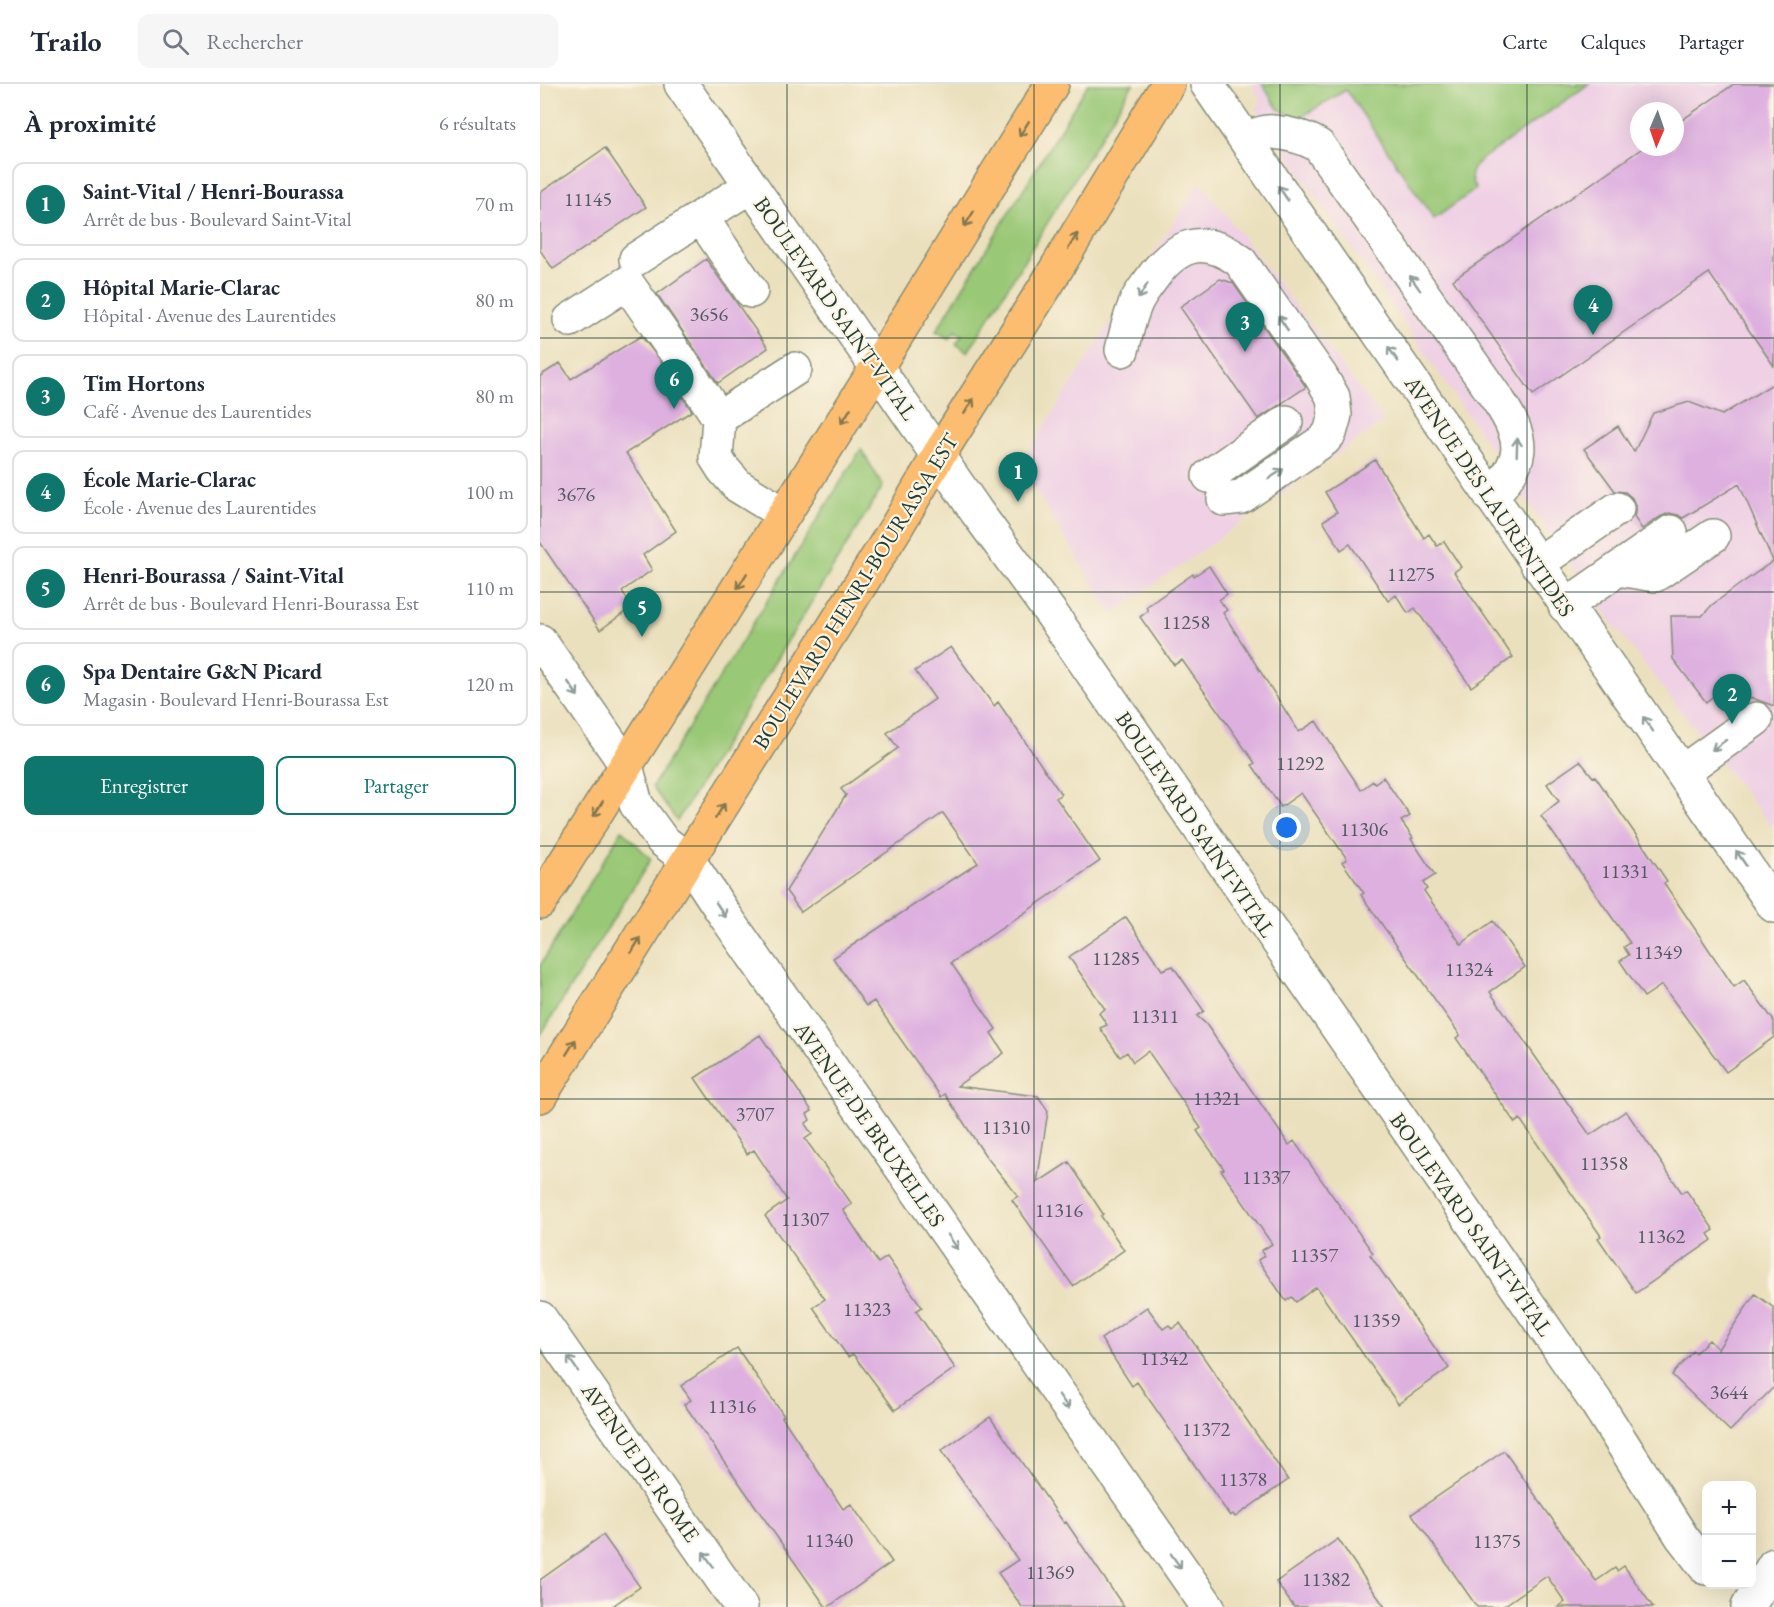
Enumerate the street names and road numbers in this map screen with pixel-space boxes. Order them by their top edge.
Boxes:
street label: BOULEVARD SAINT-VITAL [747,191,924,426]
street label: AVENUE DES LAURENTIDES [1397,369,1581,622]
street label: BOULEVARD HENRI-BOURASSA EST [746,428,965,755]
street label: BOULEVARD SAINT-VITAL [1109,706,1282,943]
street label: AVENUE DE BRUXELLES [787,1015,952,1233]
street label: BOULEVARD SAINT-VITAL [1383,1107,1560,1342]
street label: AVENUE DE ROME [574,1376,706,1548]

